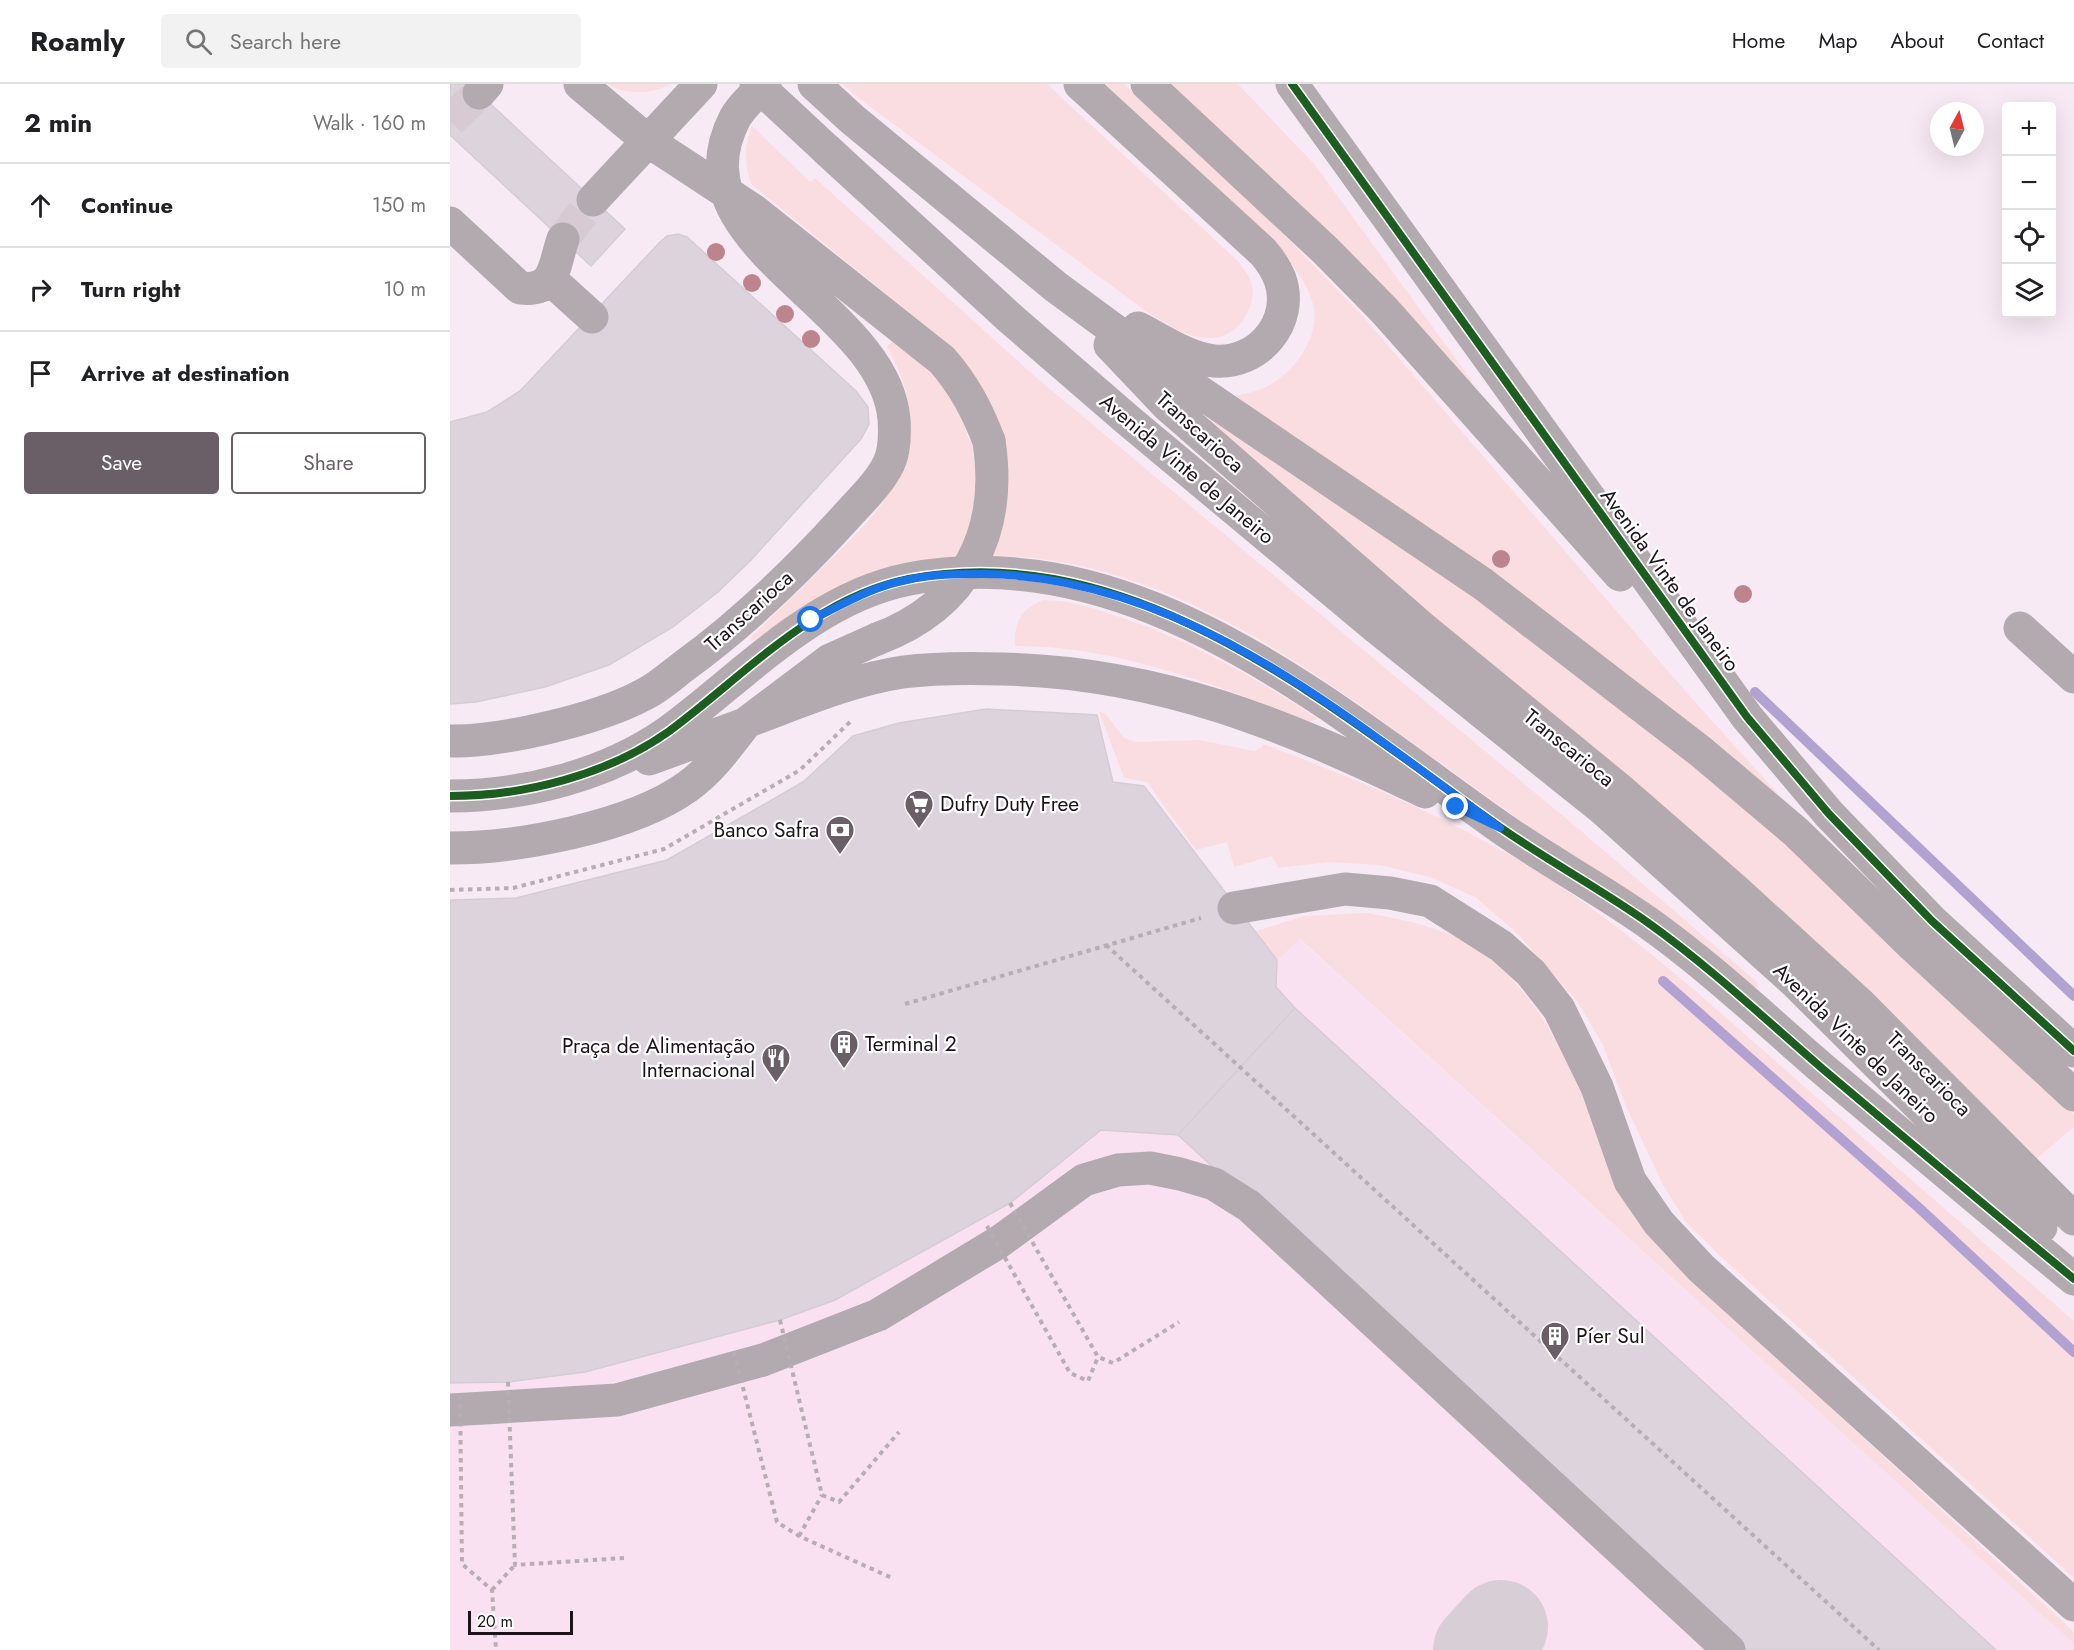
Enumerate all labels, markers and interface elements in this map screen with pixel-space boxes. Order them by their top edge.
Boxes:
search box [161,14,581,68]
text: Roamly [30,21,125,62]
icon: search [182,25,215,58]
text: Search here [230,25,341,57]
text: Home [1732,26,1785,56]
text: Map [1818,26,1858,56]
text: About [1891,26,1944,56]
text: Contact [1977,26,2044,56]
north arrow [1930,102,1984,156]
map controls [2002,102,2056,318]
button: + [2002,102,2056,156]
text: 2 min [24,104,92,142]
text: Walk · 160 m [313,109,426,138]
button: − [2002,156,2056,210]
icon: ahead [24,189,57,222]
text: Continue [81,189,173,221]
text: 150 m [372,191,426,220]
button: locate [2002,210,2056,264]
button: layers [2002,264,2056,318]
icon: right [24,273,57,306]
text: Turn right [81,273,181,305]
text: 10 m [383,275,426,304]
icon: arrive [24,357,57,390]
text: Arrive at destination [81,357,290,389]
street label: Transcarioca [1149,384,1251,480]
street label: Avenida Vinte de Janeiro [1093,387,1281,551]
button: Save [24,432,219,494]
button: Share [231,432,426,494]
street label: Avenida Vinte de Janeiro [1593,482,1747,678]
street label: Transcarioca [698,563,800,659]
route start [797,606,823,632]
street label: Transcarioca [1517,702,1621,794]
supermarket icon: Dufry Duty Free [903,788,935,830]
place label: Dufry Duty Free [940,789,1079,819]
route end [1442,793,1468,819]
bank icon: Banco Safra [824,814,856,856]
place label: Banco Safra [713,815,819,845]
street label: Avenida Vinte de Janeiro [1767,956,1945,1130]
street label: Transcarioca [1880,1025,1978,1123]
building icon: Terminal 2 [828,1028,860,1070]
place label: Terminal 2 [865,1029,957,1059]
place label: Praça de Alimentação Internacional [562,1031,755,1085]
restaurant icon: Praça de Alimentação Internacional [760,1042,792,1084]
building icon: Píer Sul [1539,1320,1571,1362]
place label: Píer Sul [1576,1321,1645,1351]
scale bar [468,1608,573,1636]
text: 20 m [477,1610,513,1633]

